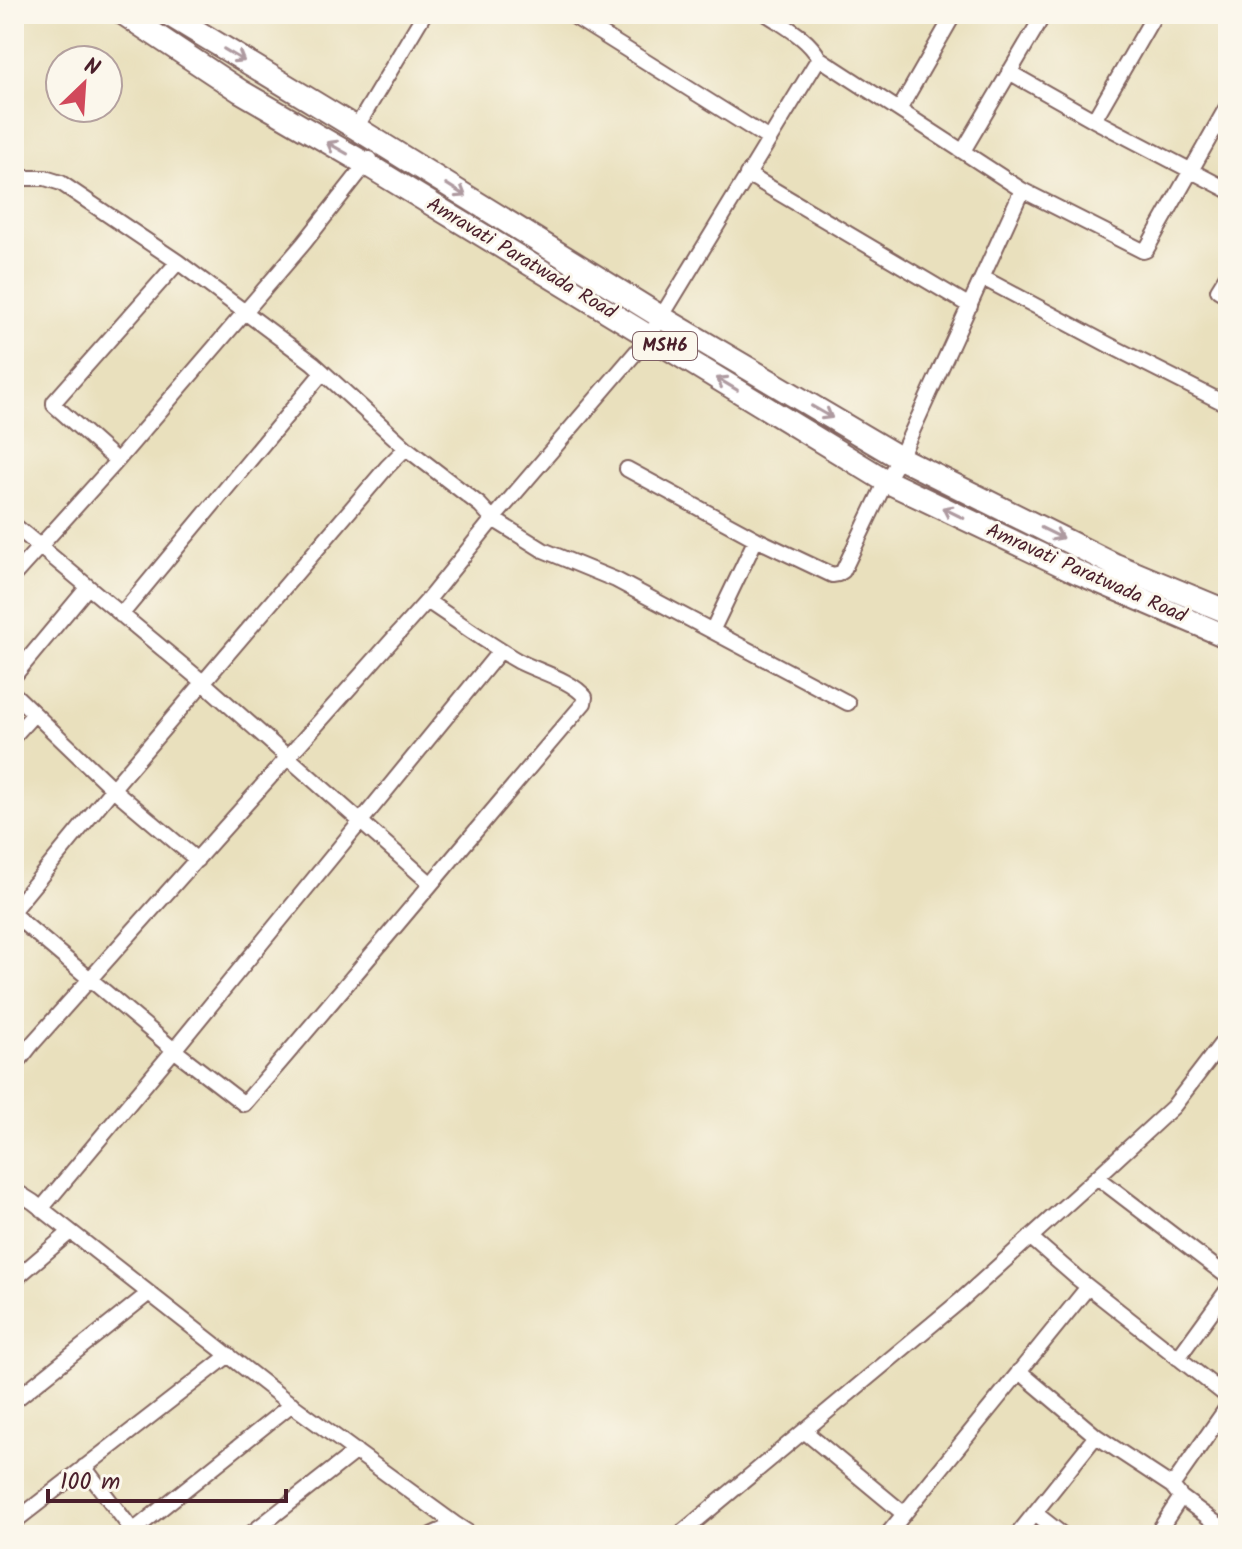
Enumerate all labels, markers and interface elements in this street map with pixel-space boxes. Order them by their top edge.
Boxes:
north arrow [44,44,124,124]
one-way arrow [222,48,245,64]
text: N [78,49,105,87]
one-way arrow [326,140,349,156]
one-way arrow [444,183,467,199]
street label: Amravati Paratwada Road [420,189,623,329]
road number: MSH6 [633,332,697,360]
one-way arrow [716,376,739,392]
one-way arrow [810,404,833,420]
one-way arrow [941,505,965,520]
street label: Amravati Paratwada Road [980,515,1192,633]
one-way arrow [1039,526,1063,541]
scale bar [48,1453,286,1503]
text: 100 m [60,1463,120,1502]

